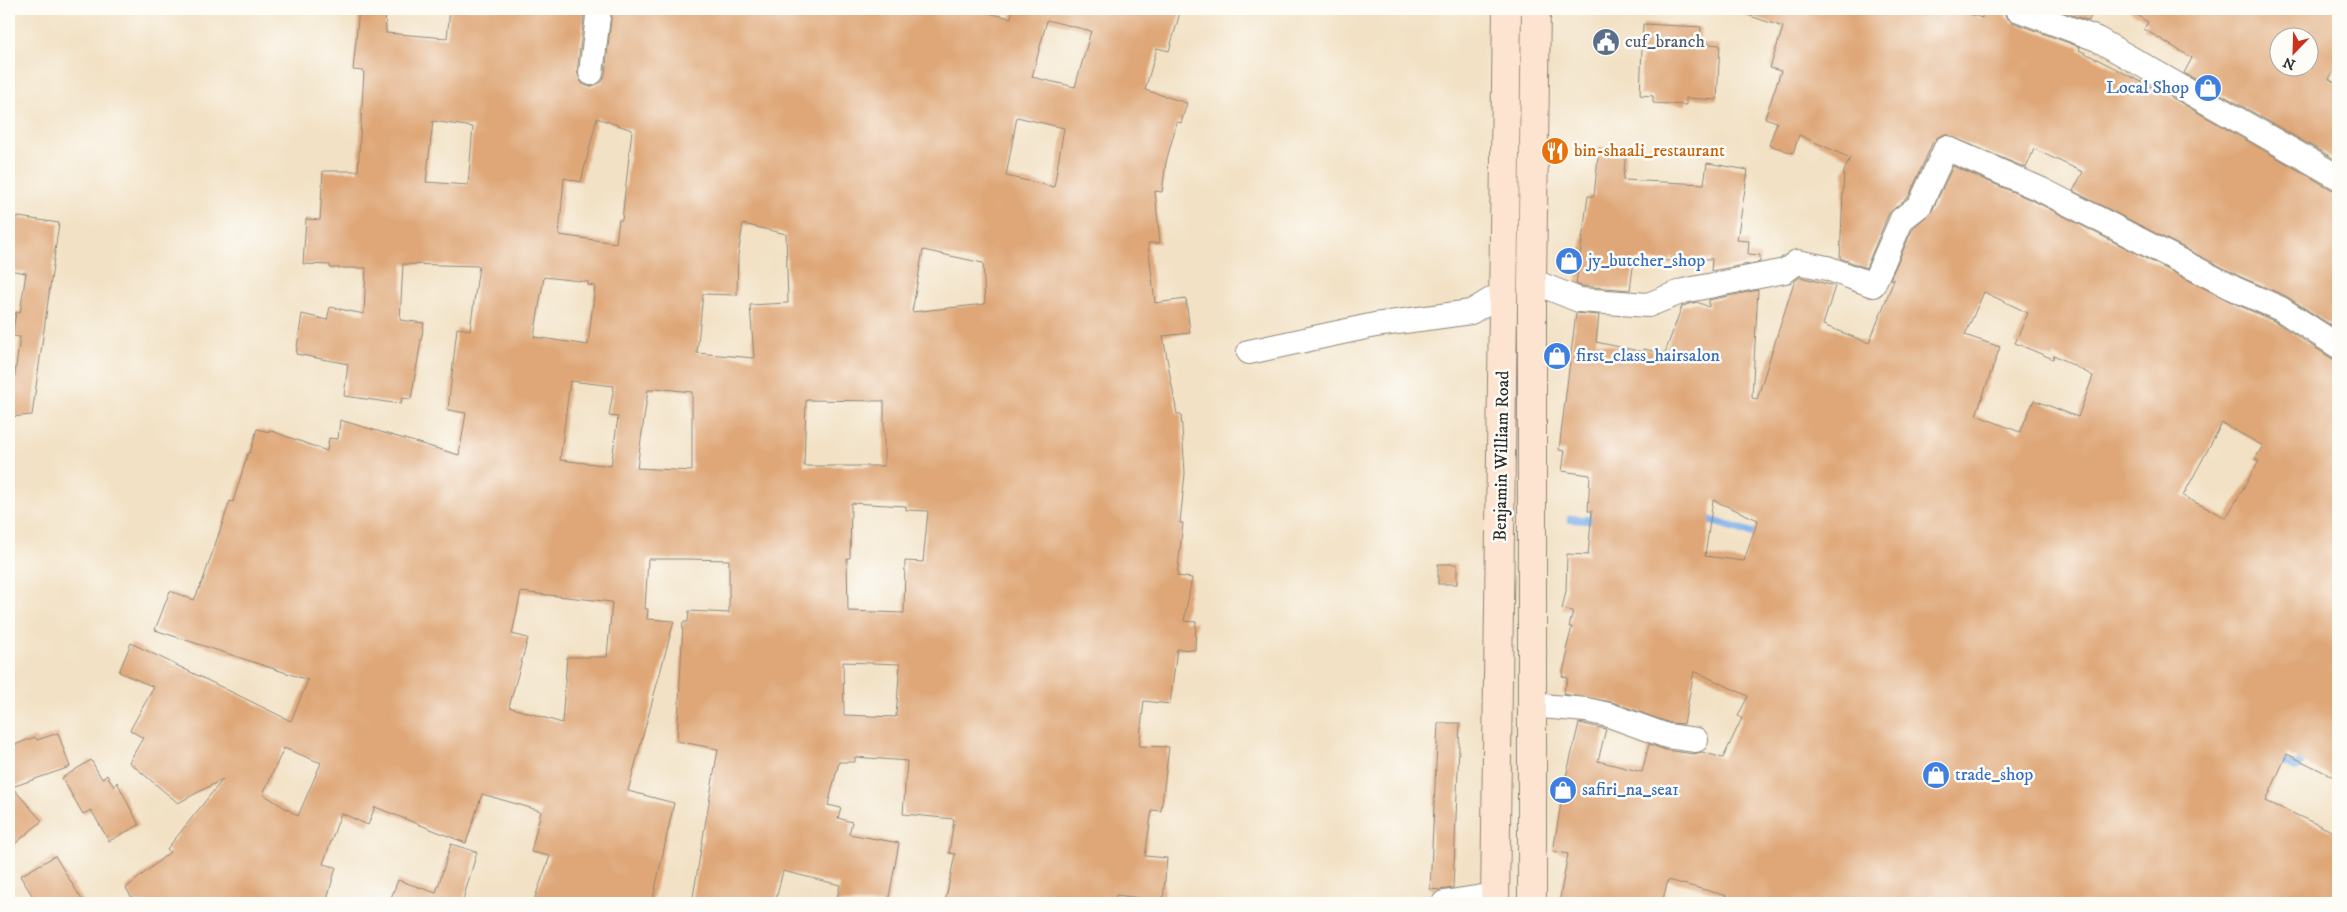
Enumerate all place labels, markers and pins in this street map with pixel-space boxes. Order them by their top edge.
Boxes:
public building icon: cuf_branch [1591,27,1621,57]
place label: cuf_branch [1625,31,1705,53]
shop icon: Local Shop [2193,73,2223,103]
place label: Local Shop [2106,77,2189,99]
restaurant icon: bin-shaali_restaurant [1540,136,1570,166]
place label: bin-shaali_restaurant [1574,140,1725,162]
shop icon: jy_butcher_shop [1554,246,1584,276]
place label: jy_butcher_shop [1585,250,1705,272]
shop icon: first_class_hairsalon [1542,341,1572,371]
place label: first_class_hairsalon [1576,345,1721,367]
shop icon: trade_shop [1921,760,1951,790]
place label: trade_shop [1955,764,2033,786]
shop icon: safiri_na_sea1 [1548,775,1578,805]
place label: safiri_na_sea1 [1582,779,1679,801]

